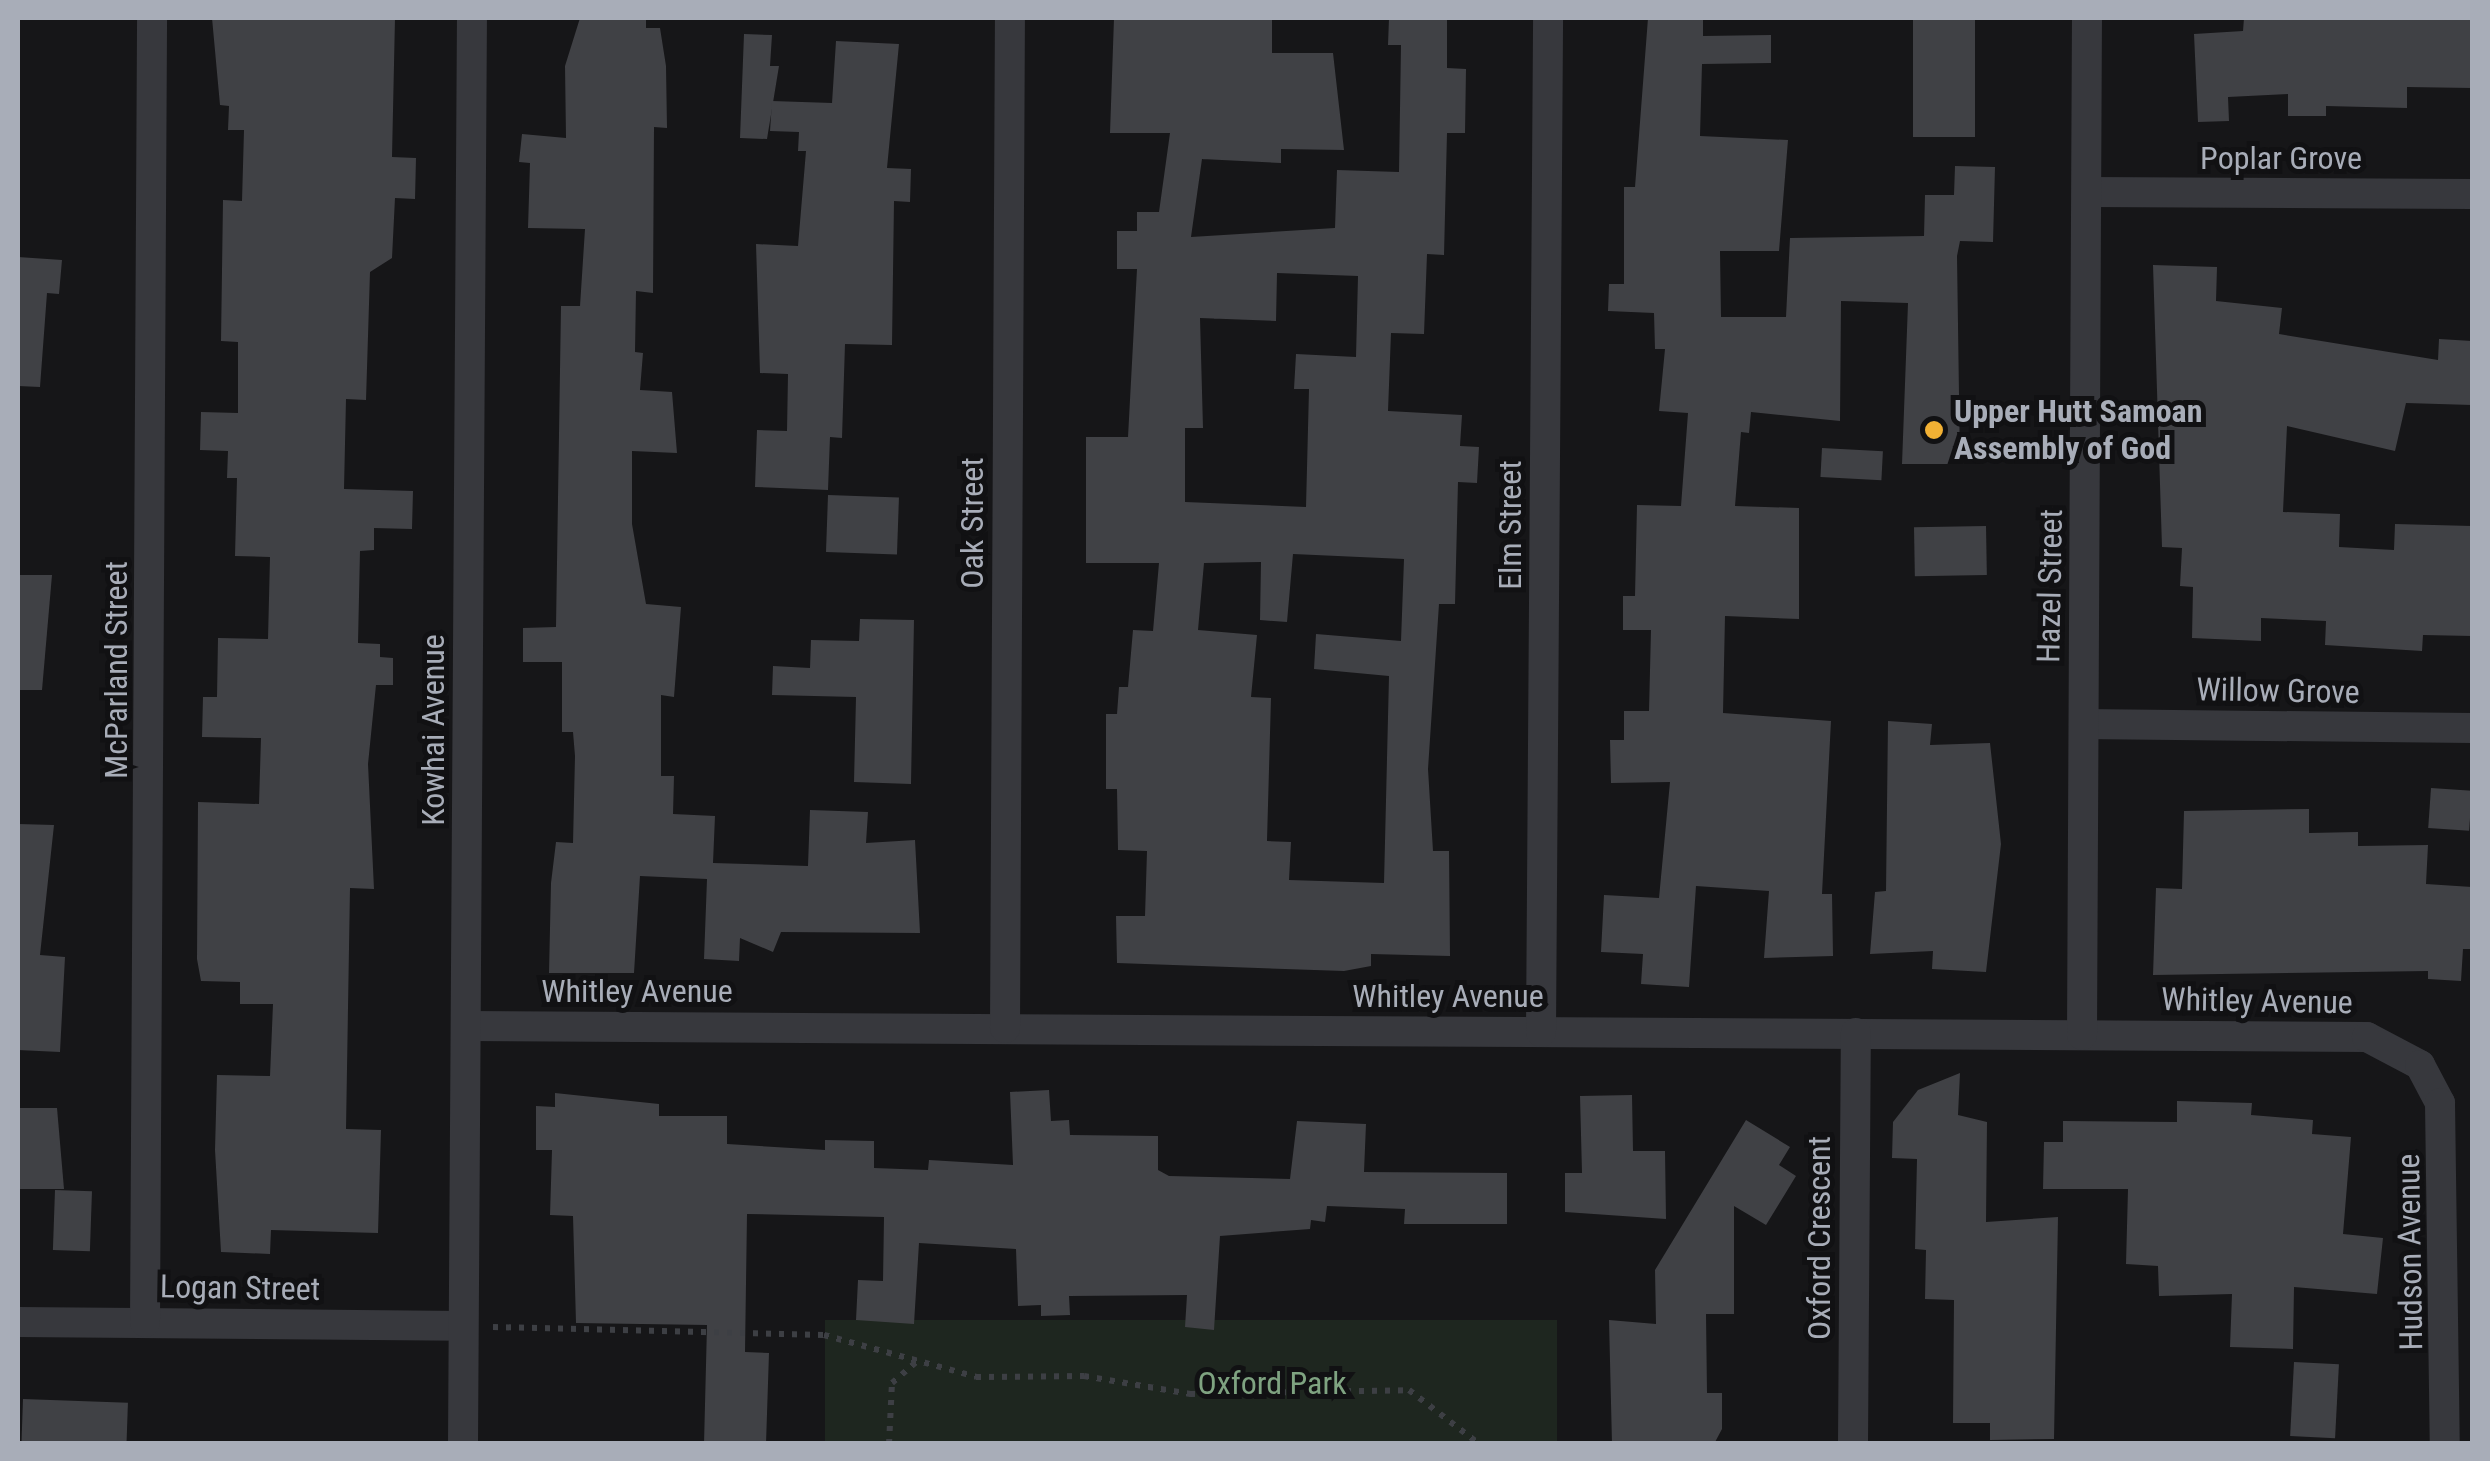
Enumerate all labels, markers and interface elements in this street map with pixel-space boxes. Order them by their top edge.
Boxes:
street label: Poplar Grove [2200,139,2362,177]
place label: Upper Hutt Samoan Assembly of God [1954,393,2202,468]
marker: Upper Hutt Samoan Assembly of God [1923,419,1945,441]
street label: Oak Street [953,457,991,589]
street label: Elm Street [1491,460,1529,590]
street label: Hazel Street [2029,509,2071,663]
street label: McParland Street [97,561,135,779]
street label: Kowhai Avenue [414,634,452,826]
street label: Willow Grove [2196,670,2360,712]
street label: Whitley Avenue [541,972,733,1010]
street label: Whitley Avenue [1352,977,1544,1015]
street label: Whitley Avenue [2161,980,2353,1022]
street label: Oxford Crescent [1800,1136,1838,1340]
street label: Hudson Avenue [2389,1153,2431,1351]
street label: Logan Street [160,1267,320,1309]
park label: Oxford Park [1197,1364,1347,1402]

